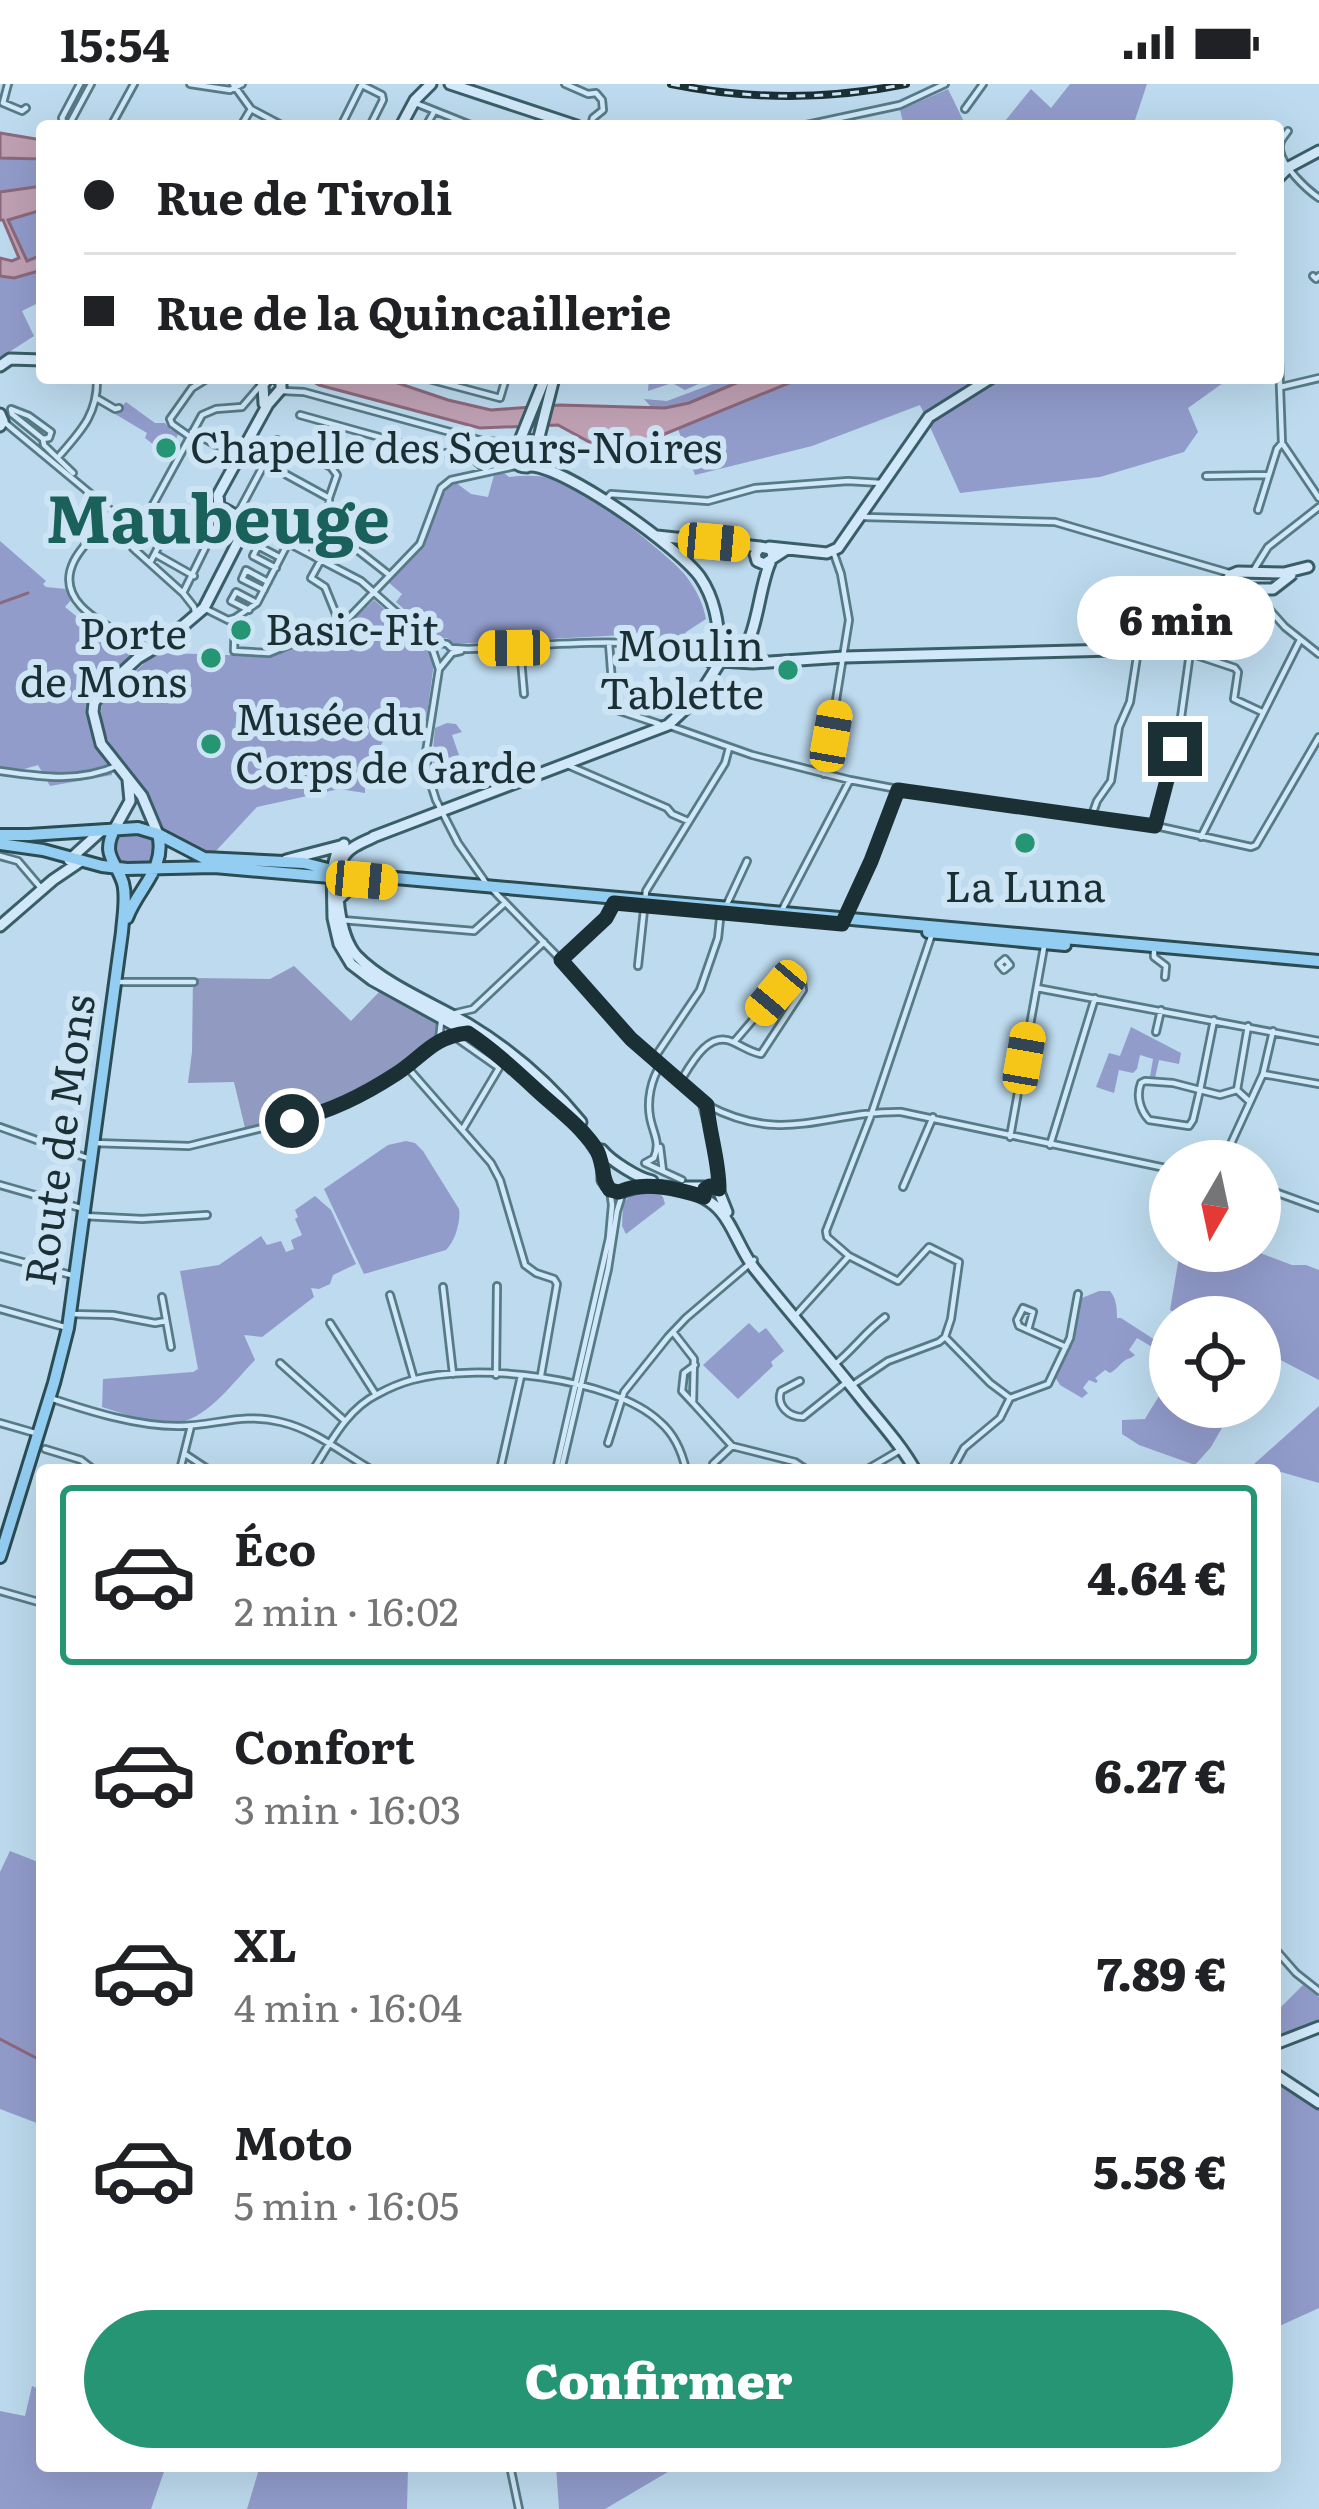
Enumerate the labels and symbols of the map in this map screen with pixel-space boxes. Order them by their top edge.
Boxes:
place label: Chapelle des Sœurs-Noires [190,414,722,476]
marker: Chapelle des Sœurs-Noires [153,435,179,461]
district label: Maubeuge [46,465,390,563]
car [677,521,751,563]
callout: 6 min [1076,575,1274,659]
place label: Basic-Fit [265,596,439,658]
place label: Porte de Mons [20,600,187,710]
place label: Moulin Tablette [599,612,764,722]
marker: Basic-Fit [228,617,254,643]
car [478,629,550,667]
marker: Porte de Mons [198,645,224,671]
marker: Moulin Tablette [775,657,801,683]
place label: Musée du Corps de Garde [235,686,537,796]
car [807,697,855,775]
route end [1148,722,1202,776]
marker: Musée du Corps de Garde [198,731,224,757]
marker: La Luna [1012,830,1038,856]
place label: La Luna [945,853,1106,915]
car [325,859,399,901]
car [739,954,813,1032]
street label: Route de Mons [6,990,108,1289]
car [1000,1019,1048,1097]
route start [265,1094,319,1148]
north arrow [1149,1140,1281,1272]

